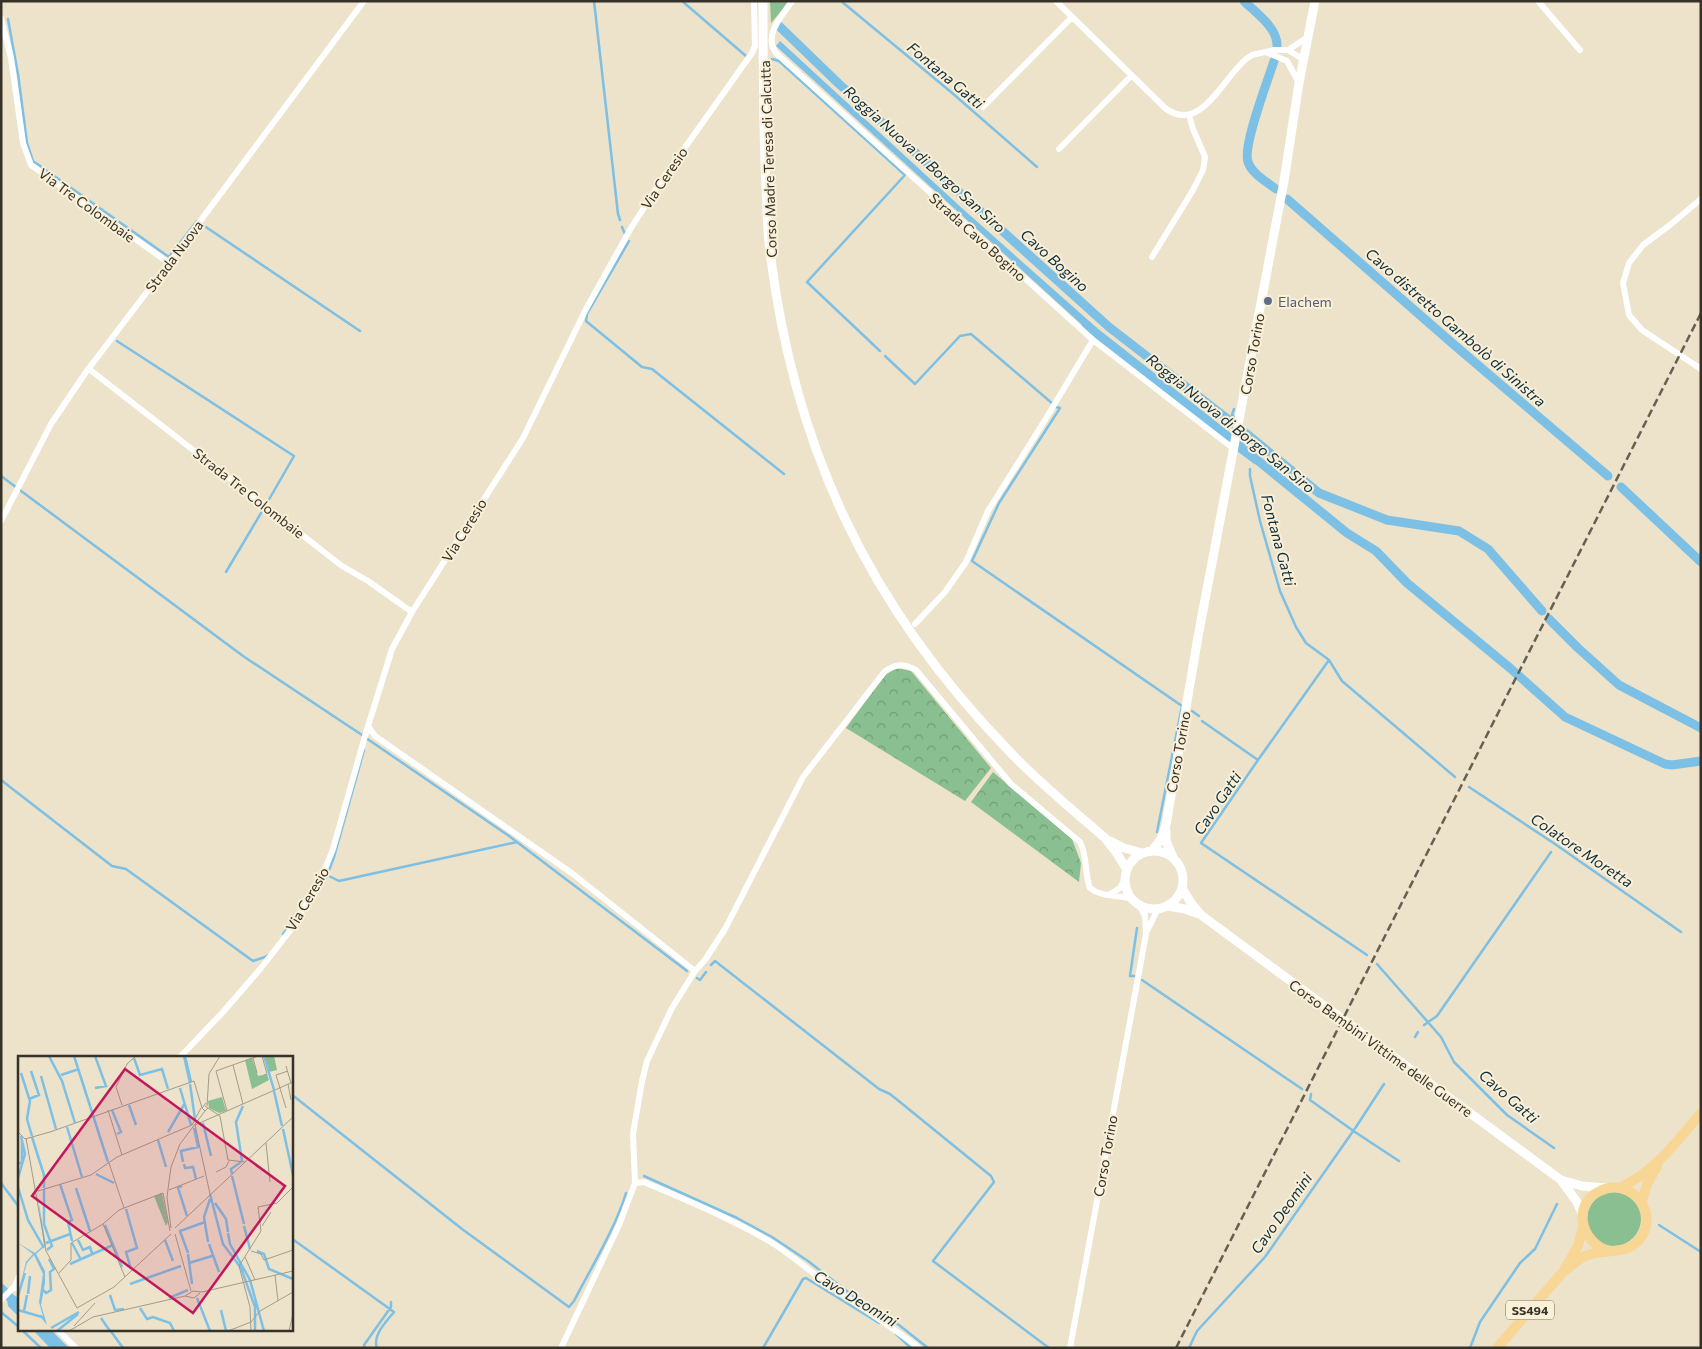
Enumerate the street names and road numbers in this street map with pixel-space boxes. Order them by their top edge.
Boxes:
street label: Corso Madre Teresa di Calcutta [756,60,780,258]
street label: Via Ceresio [637,144,691,212]
street label: Via Tre Colombaie [35,164,139,246]
street label: Strada Cavo Bogino [926,189,1030,285]
street label: Strada Nuova [141,217,207,295]
street label: Corso Torino [1236,312,1268,396]
street label: Strada Tre Colombaie [190,444,308,542]
street label: Via Ceresio [438,495,490,565]
street label: Corso Torino [1162,710,1194,794]
street label: Via Ceresio [282,864,332,934]
street label: Corso Bambini Vittime delle Guerre [1286,976,1476,1120]
street label: Corso Torino [1089,1114,1121,1198]
road number: SS494 [1506,1300,1554,1320]

